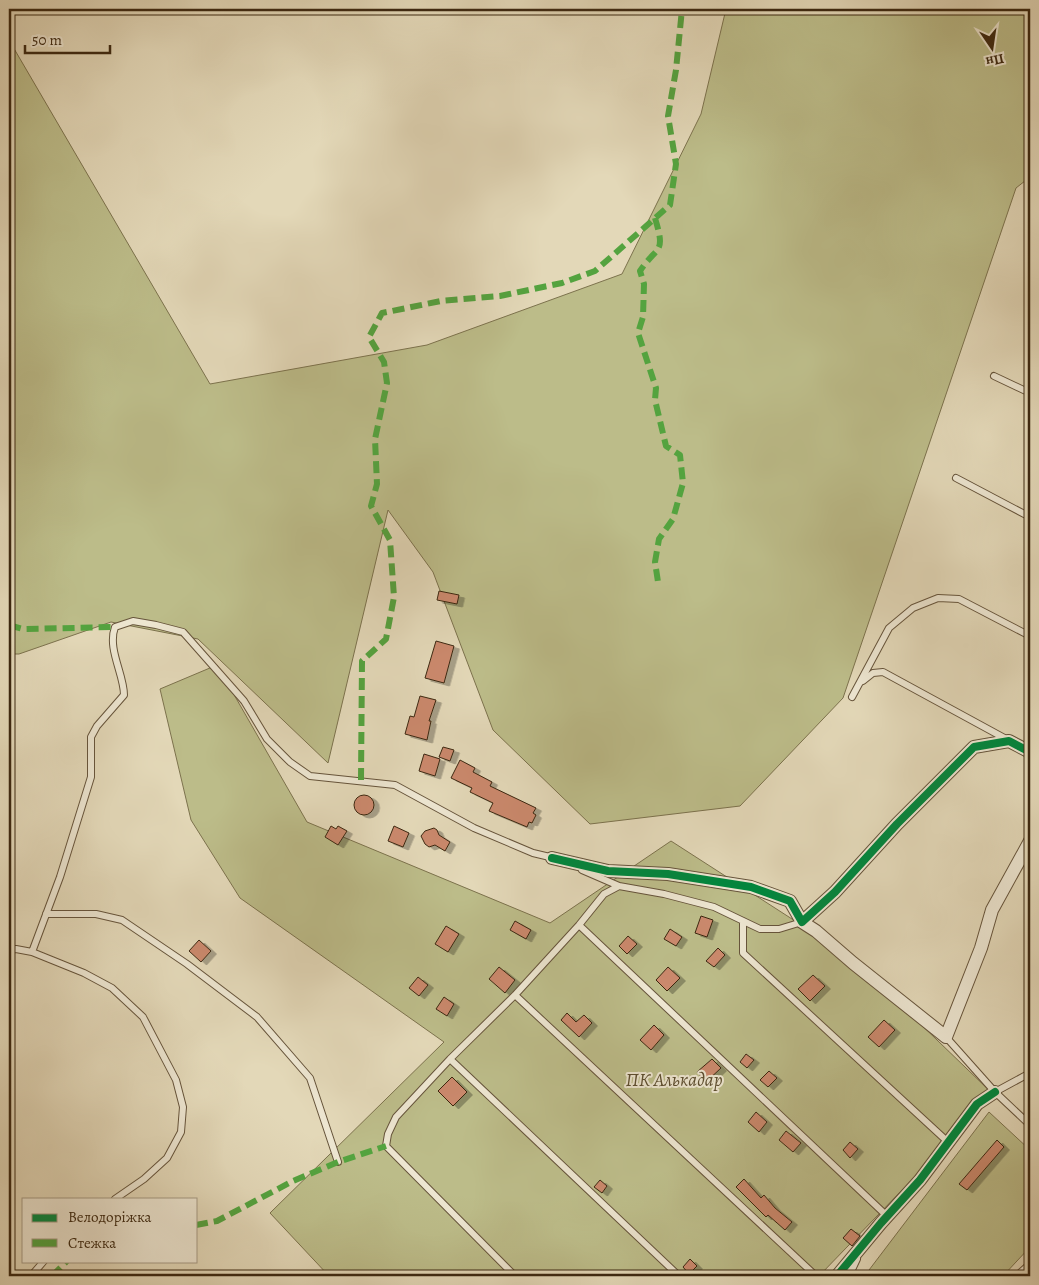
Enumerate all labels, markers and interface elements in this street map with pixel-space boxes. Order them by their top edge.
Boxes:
scale bar [25,22,110,54]
north arrow [966,22,1016,72]
text: 50 m [32,30,62,50]
text: Пн [984,49,1006,71]
park label: ПК Алькадар [626,1067,723,1093]
legend [22,1198,198,1262]
text: Велодоріжка [68,1207,152,1227]
text: Стежка [68,1233,116,1253]

